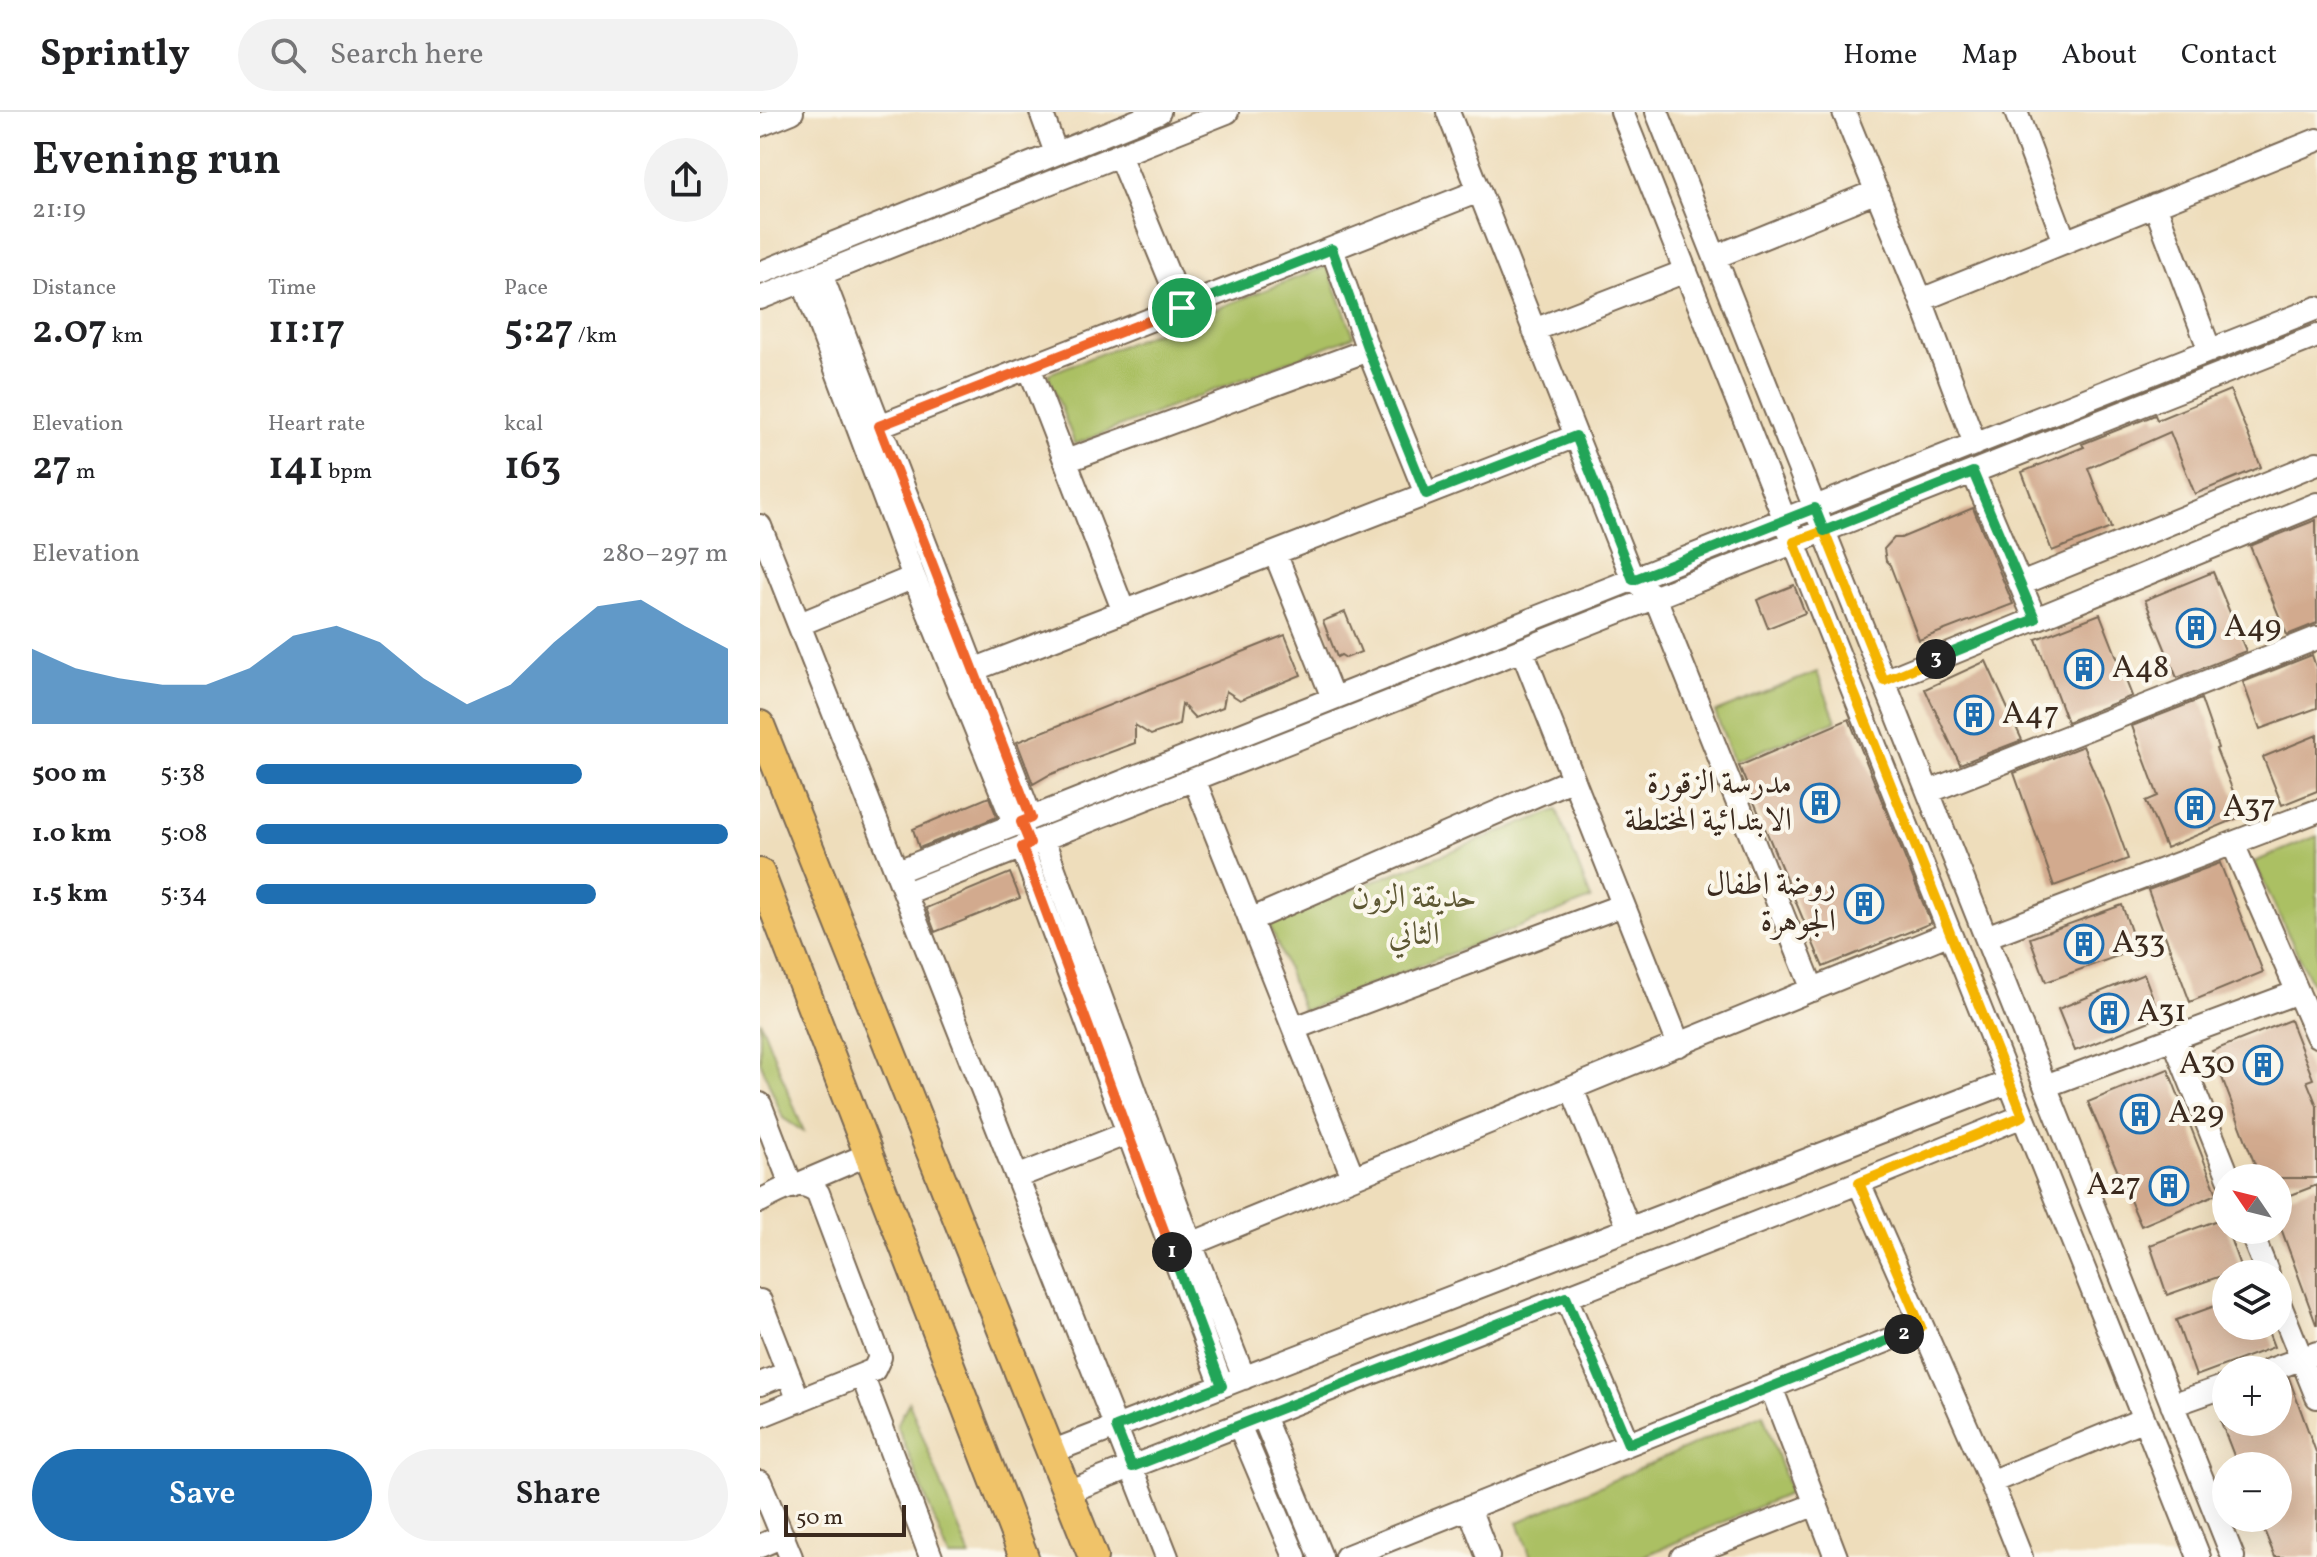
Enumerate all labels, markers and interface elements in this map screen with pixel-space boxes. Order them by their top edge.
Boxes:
search box [238,19,798,91]
text: Sprintly [40,29,190,82]
icon: search [266,33,310,77]
text: Search here [330,34,483,76]
text: Home [1843,36,1917,75]
text: Map [1961,36,2017,75]
text: About [2061,36,2137,75]
text: Contact [2181,36,2277,75]
text: Evening run [32,131,281,192]
button: share [644,138,728,222]
text: 21:19 [32,192,86,228]
text: Distance [32,273,116,304]
text: Time [268,273,316,304]
text: Pace [504,273,548,304]
pin [1148,274,1216,342]
icon: arrive [1160,286,1204,330]
text: 2.07 [32,304,107,360]
text: 11:17 [268,304,345,360]
text: 5:27 [504,304,573,360]
text: km [107,321,143,352]
text: /km [573,321,617,352]
text: Elevation [32,409,123,440]
text: Heart rate [268,409,365,440]
text: kcal [504,409,543,440]
text: 27 [32,440,72,496]
text: 141 [268,440,324,496]
text: 163 [504,440,561,496]
text: m [72,457,95,488]
text: bpm [324,457,372,488]
text: Elevation [32,536,140,572]
text: 280–297 m [602,536,728,572]
place label: A49 [2224,606,2281,650]
building icon: A49 [2175,607,2217,649]
pin: 3 [1916,639,1956,679]
text: 3 [1930,643,1942,674]
place label: A48 [2112,647,2169,691]
building icon: A48 [2063,648,2105,690]
place label: A47 [2002,693,2059,737]
building icon: A47 [1953,694,1995,736]
text: 500 m [32,756,107,792]
text: 5:38 [160,756,205,792]
place label: مدرسة الزقورة الابتدائية المختلطة [1625,763,1792,844]
building icon: مدرسة الزقورة الابتدائية المختلطة [1799,782,1841,824]
place label: A37 [2223,786,2276,830]
building icon: A37 [2174,787,2216,829]
text: 1.0 km [32,816,112,852]
text: 5:08 [160,816,207,852]
place label: روضة اطفال الجوهرة [1706,864,1836,945]
text: 1.5 km [32,876,108,912]
text: 5:34 [160,876,208,912]
park label: حديقة الزون الثاني [1351,877,1477,959]
building icon: روضة اطفال الجوهرة [1843,883,1885,925]
place label: A33 [2112,922,2166,966]
building icon: A33 [2063,923,2105,965]
place label: A31 [2137,991,2187,1035]
building icon: A31 [2088,992,2130,1034]
place label: A30 [2179,1043,2235,1087]
building icon: A30 [2242,1044,2284,1086]
place label: A29 [2168,1092,2224,1136]
building icon: A29 [2119,1093,2161,1135]
place label: A27 [2087,1164,2141,1208]
north arrow [2212,1164,2292,1244]
map controls [2212,1164,2292,1532]
building icon: A27 [2148,1165,2190,1207]
pin: 1 [1152,1232,1192,1272]
text: 1 [1168,1236,1176,1267]
button: layers [2212,1260,2292,1340]
pin: 2 [1884,1314,1924,1354]
text: 2 [1898,1318,1910,1349]
button: + [2212,1356,2292,1436]
button: Save [32,1449,372,1541]
button: Share [388,1449,728,1541]
button: − [2212,1452,2292,1532]
scale bar [784,1501,906,1537]
text: 50 m [796,1503,843,1534]

